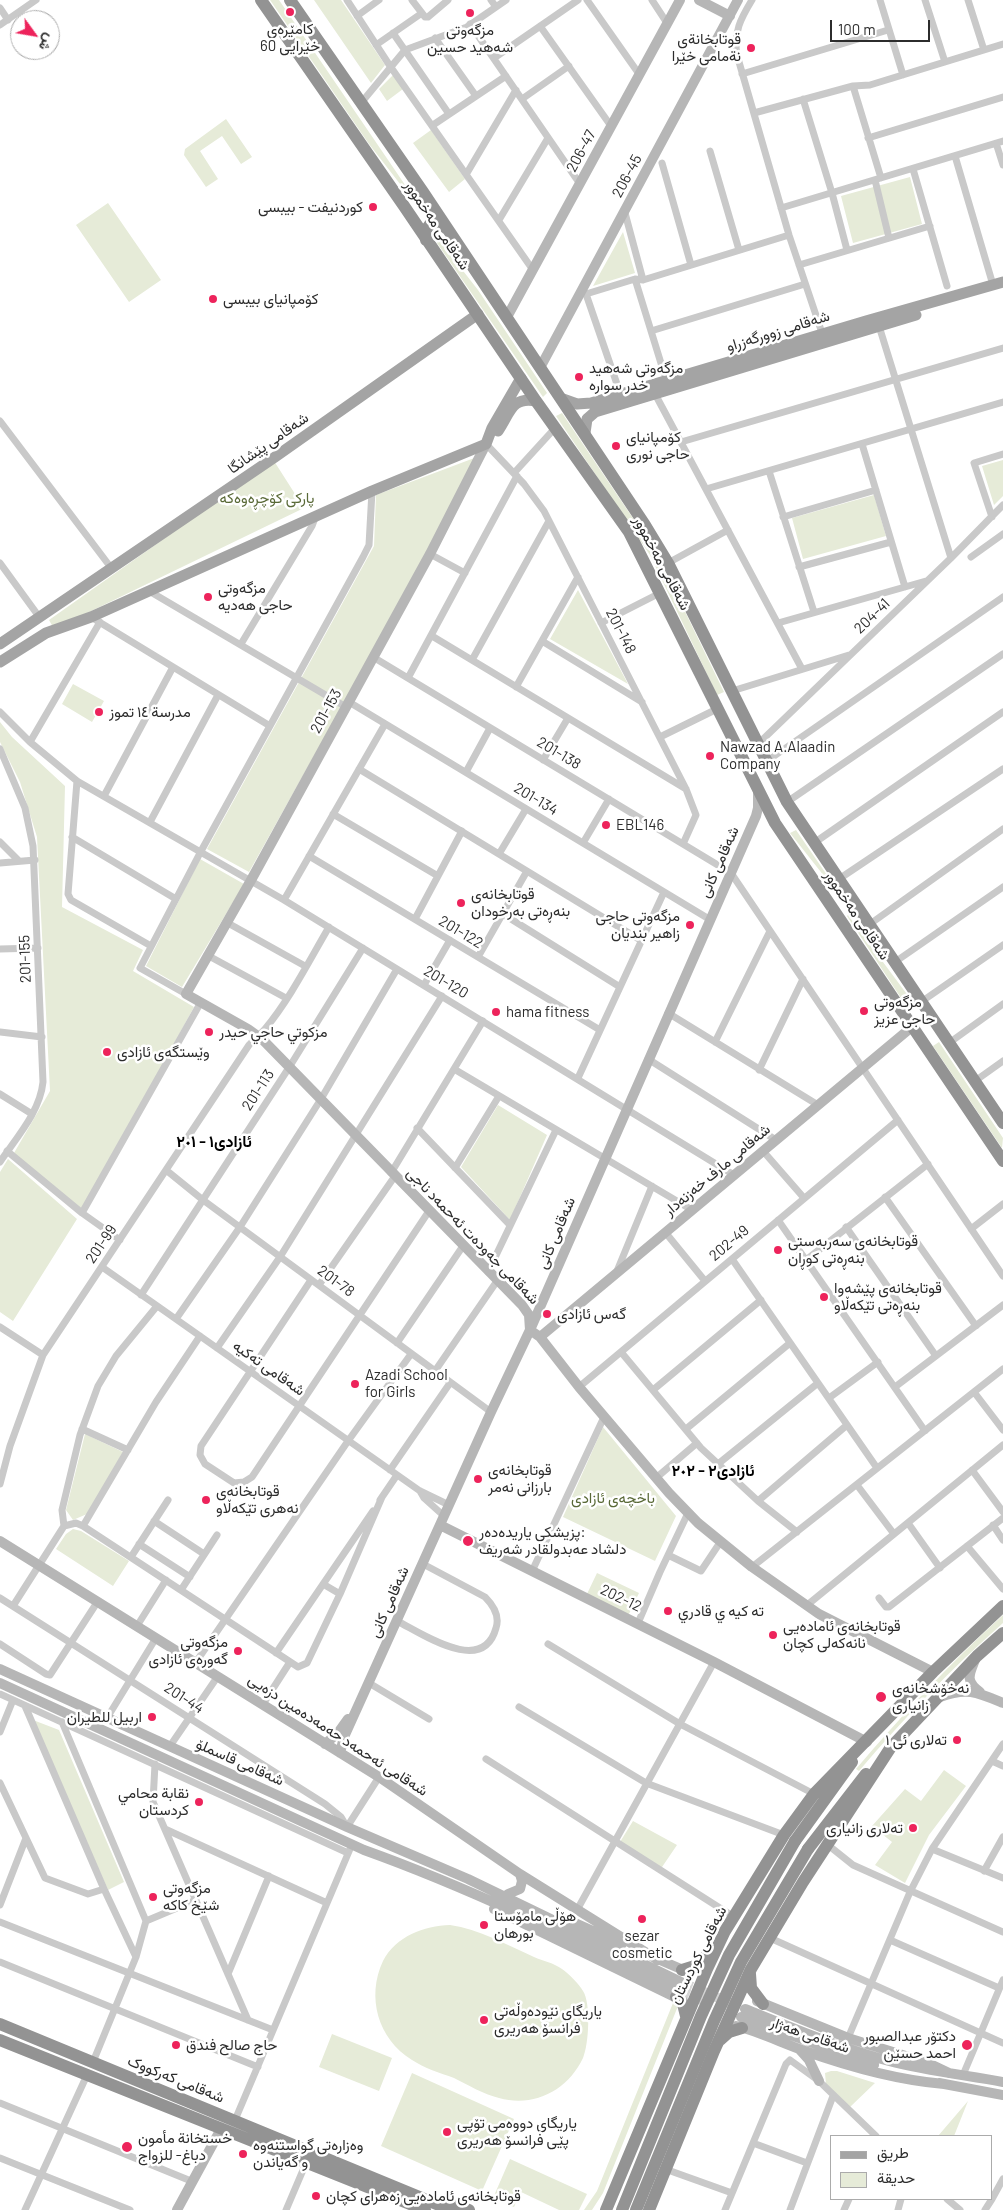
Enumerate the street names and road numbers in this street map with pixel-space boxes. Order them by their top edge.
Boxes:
street label: 206-47 [562,127,600,175]
street label: 206-45 [608,151,646,201]
street label: شەقامی مەخموور [400,177,474,273]
street label: شەقامی زوورگەزراو [724,307,832,355]
street label: شەقامی پێشانگا [224,409,312,477]
street label: شەقامی مەخموور [630,513,694,613]
street label: 204-41 [850,595,894,637]
street label: 201-148 [602,605,640,657]
street label: 201-153 [307,686,345,736]
street label: 201-138 [534,733,584,773]
street label: 201-134 [511,779,561,819]
street label: شەقامی کانی [695,824,743,900]
street label: شەقامی مەخموور [820,867,894,963]
street label: 201-122 [436,912,486,952]
street label: 201-155 [15,935,35,983]
street label: 201-120 [420,962,472,1002]
street label: 201-113 [238,1066,278,1114]
street label: شەقامی مارف خەزنەدار [660,1120,774,1220]
street label: شەقامی جەودەت ئەحمەد ناجی [403,1164,543,1308]
street label: شەقامی کانی [533,1195,579,1271]
street label: 201-99 [82,1221,120,1267]
street label: 202-49 [705,1221,753,1265]
street label: 201-78 [314,1261,358,1301]
street label: شەقامی تەکیە [229,1337,309,1399]
street label: شەقامی کانی [365,1564,413,1640]
street label: 202-12 [597,1580,645,1616]
street label: شەقامی ئەحمەد حەمەدەمین دزەیی [245,1670,431,1800]
street label: 201-44 [161,1679,207,1717]
street label: شەقامی قاسملۆ [193,1735,287,1789]
street label: شەقامی کوردستان [666,1903,730,2007]
street label: شەقامی هەژار [768,2013,852,2057]
street label: شەقامی کەرکووک [125,2051,227,2107]

